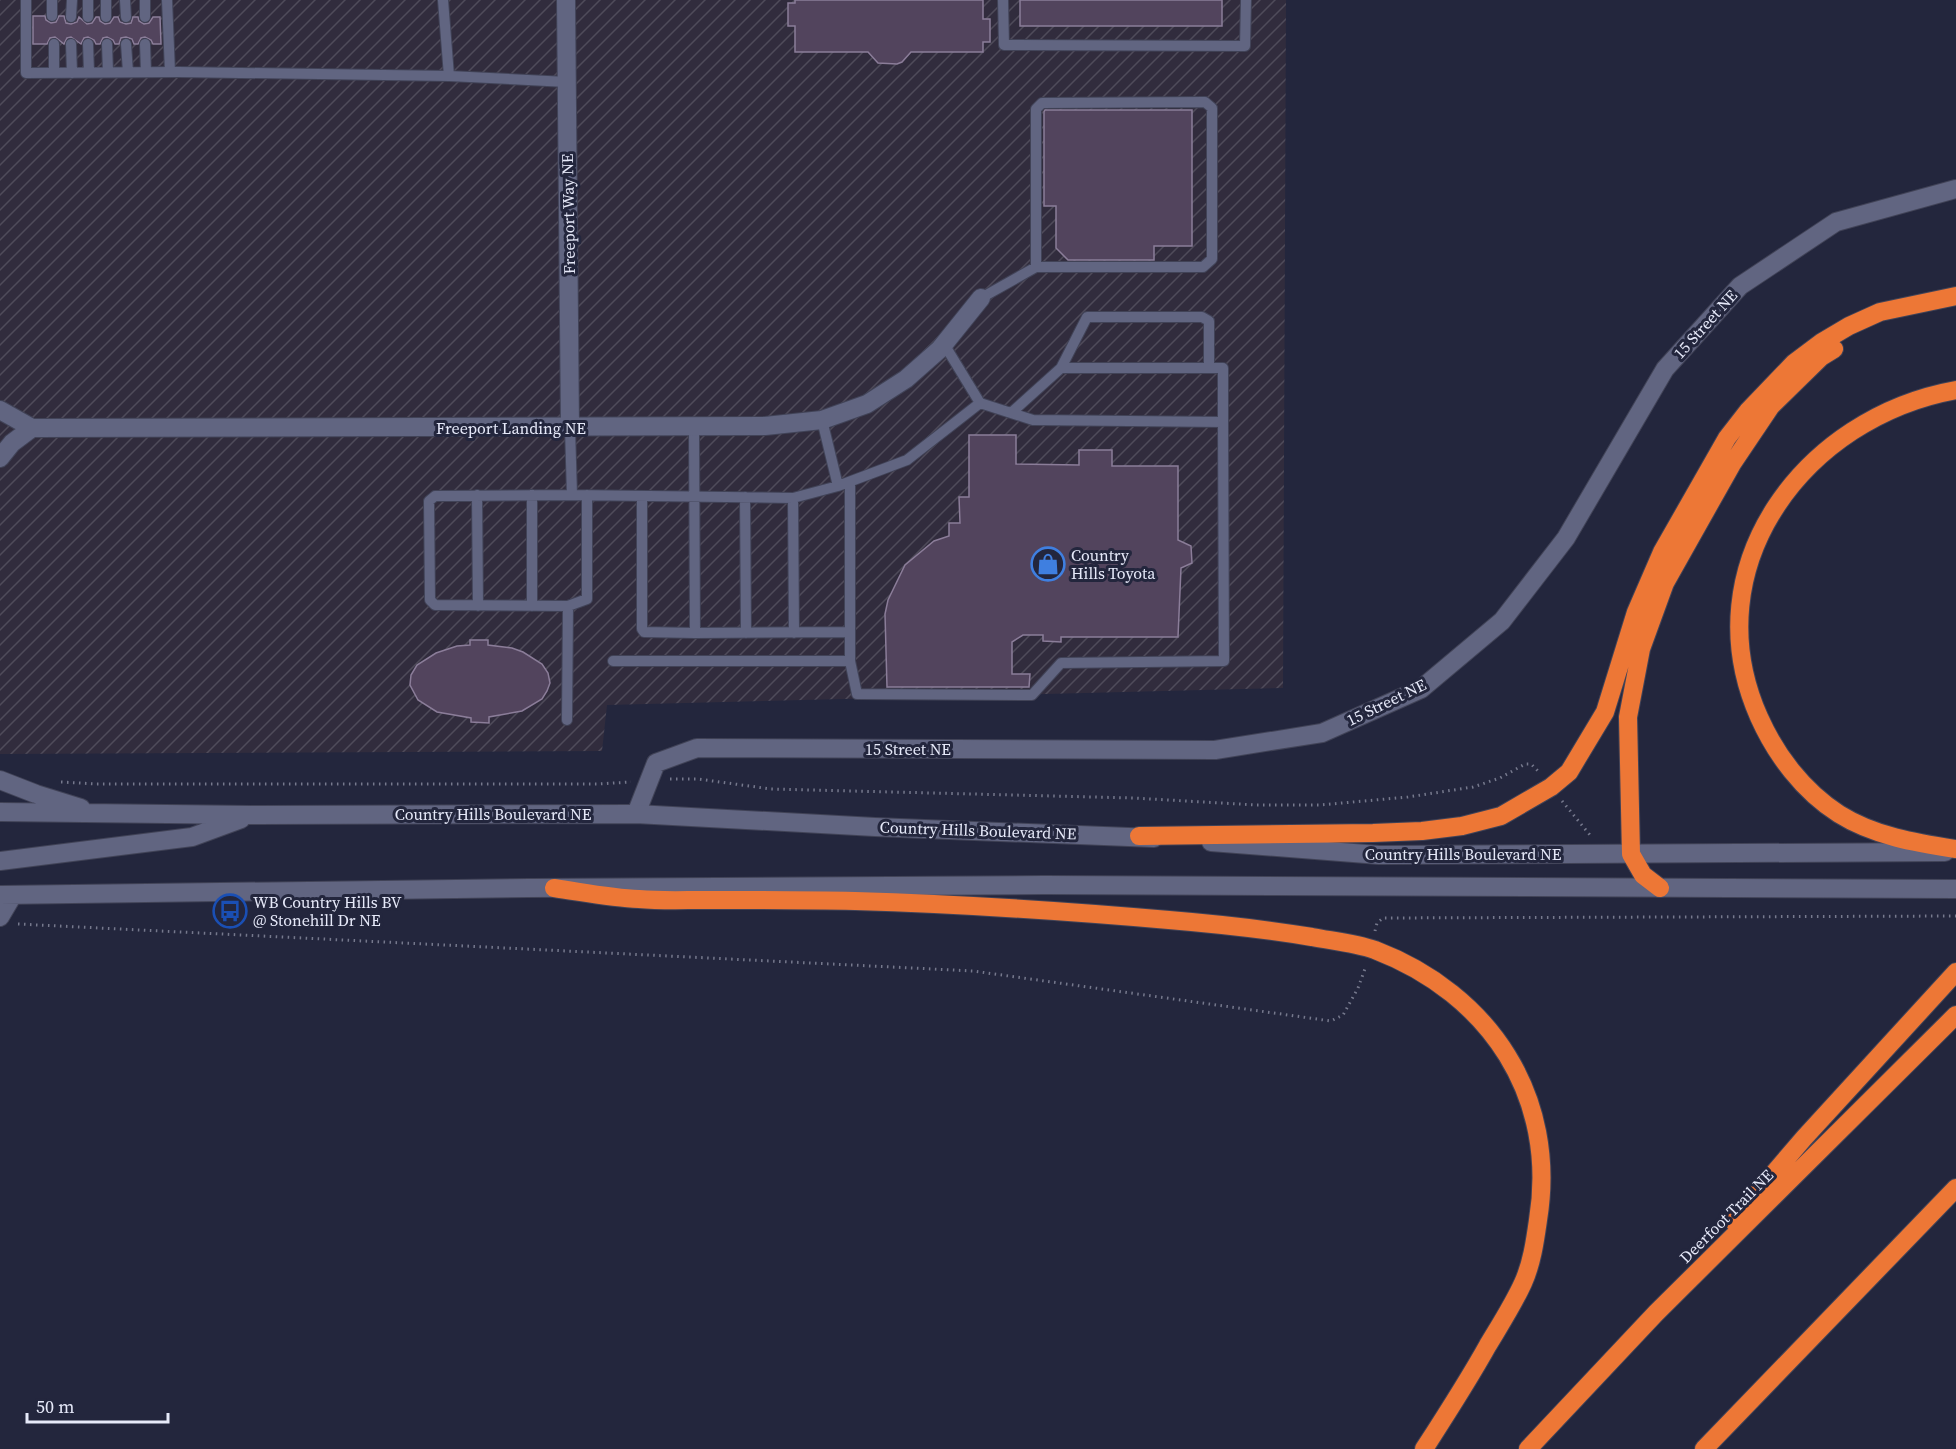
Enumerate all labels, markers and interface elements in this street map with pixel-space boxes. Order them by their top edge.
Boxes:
street label: Freeport Way NE [556,153,580,275]
street label: 15 Street NE [1668,284,1742,363]
street label: Freeport Landing NE [436,417,586,439]
place label: Country Hills Toyota [1071,544,1156,584]
shop icon: Country Hills Toyota [1030,546,1066,582]
street label: 15 Street NE [1342,673,1430,731]
street label: 15 Street NE [865,738,951,760]
street label: Country Hills Boulevard NE [395,803,592,825]
street label: Country Hills Boulevard NE [879,816,1077,844]
street label: Country Hills Boulevard NE [1365,843,1562,865]
place label: WB Country Hills BV @ Stonehill Dr NE [253,891,402,931]
bus stop icon: WB Country Hills BV @ Stonehill Dr NE [212,893,248,929]
street label: Deerfoot Trail NE [1674,1164,1778,1268]
scale bar [27,1386,168,1424]
text: 50 m [36,1394,74,1419]

